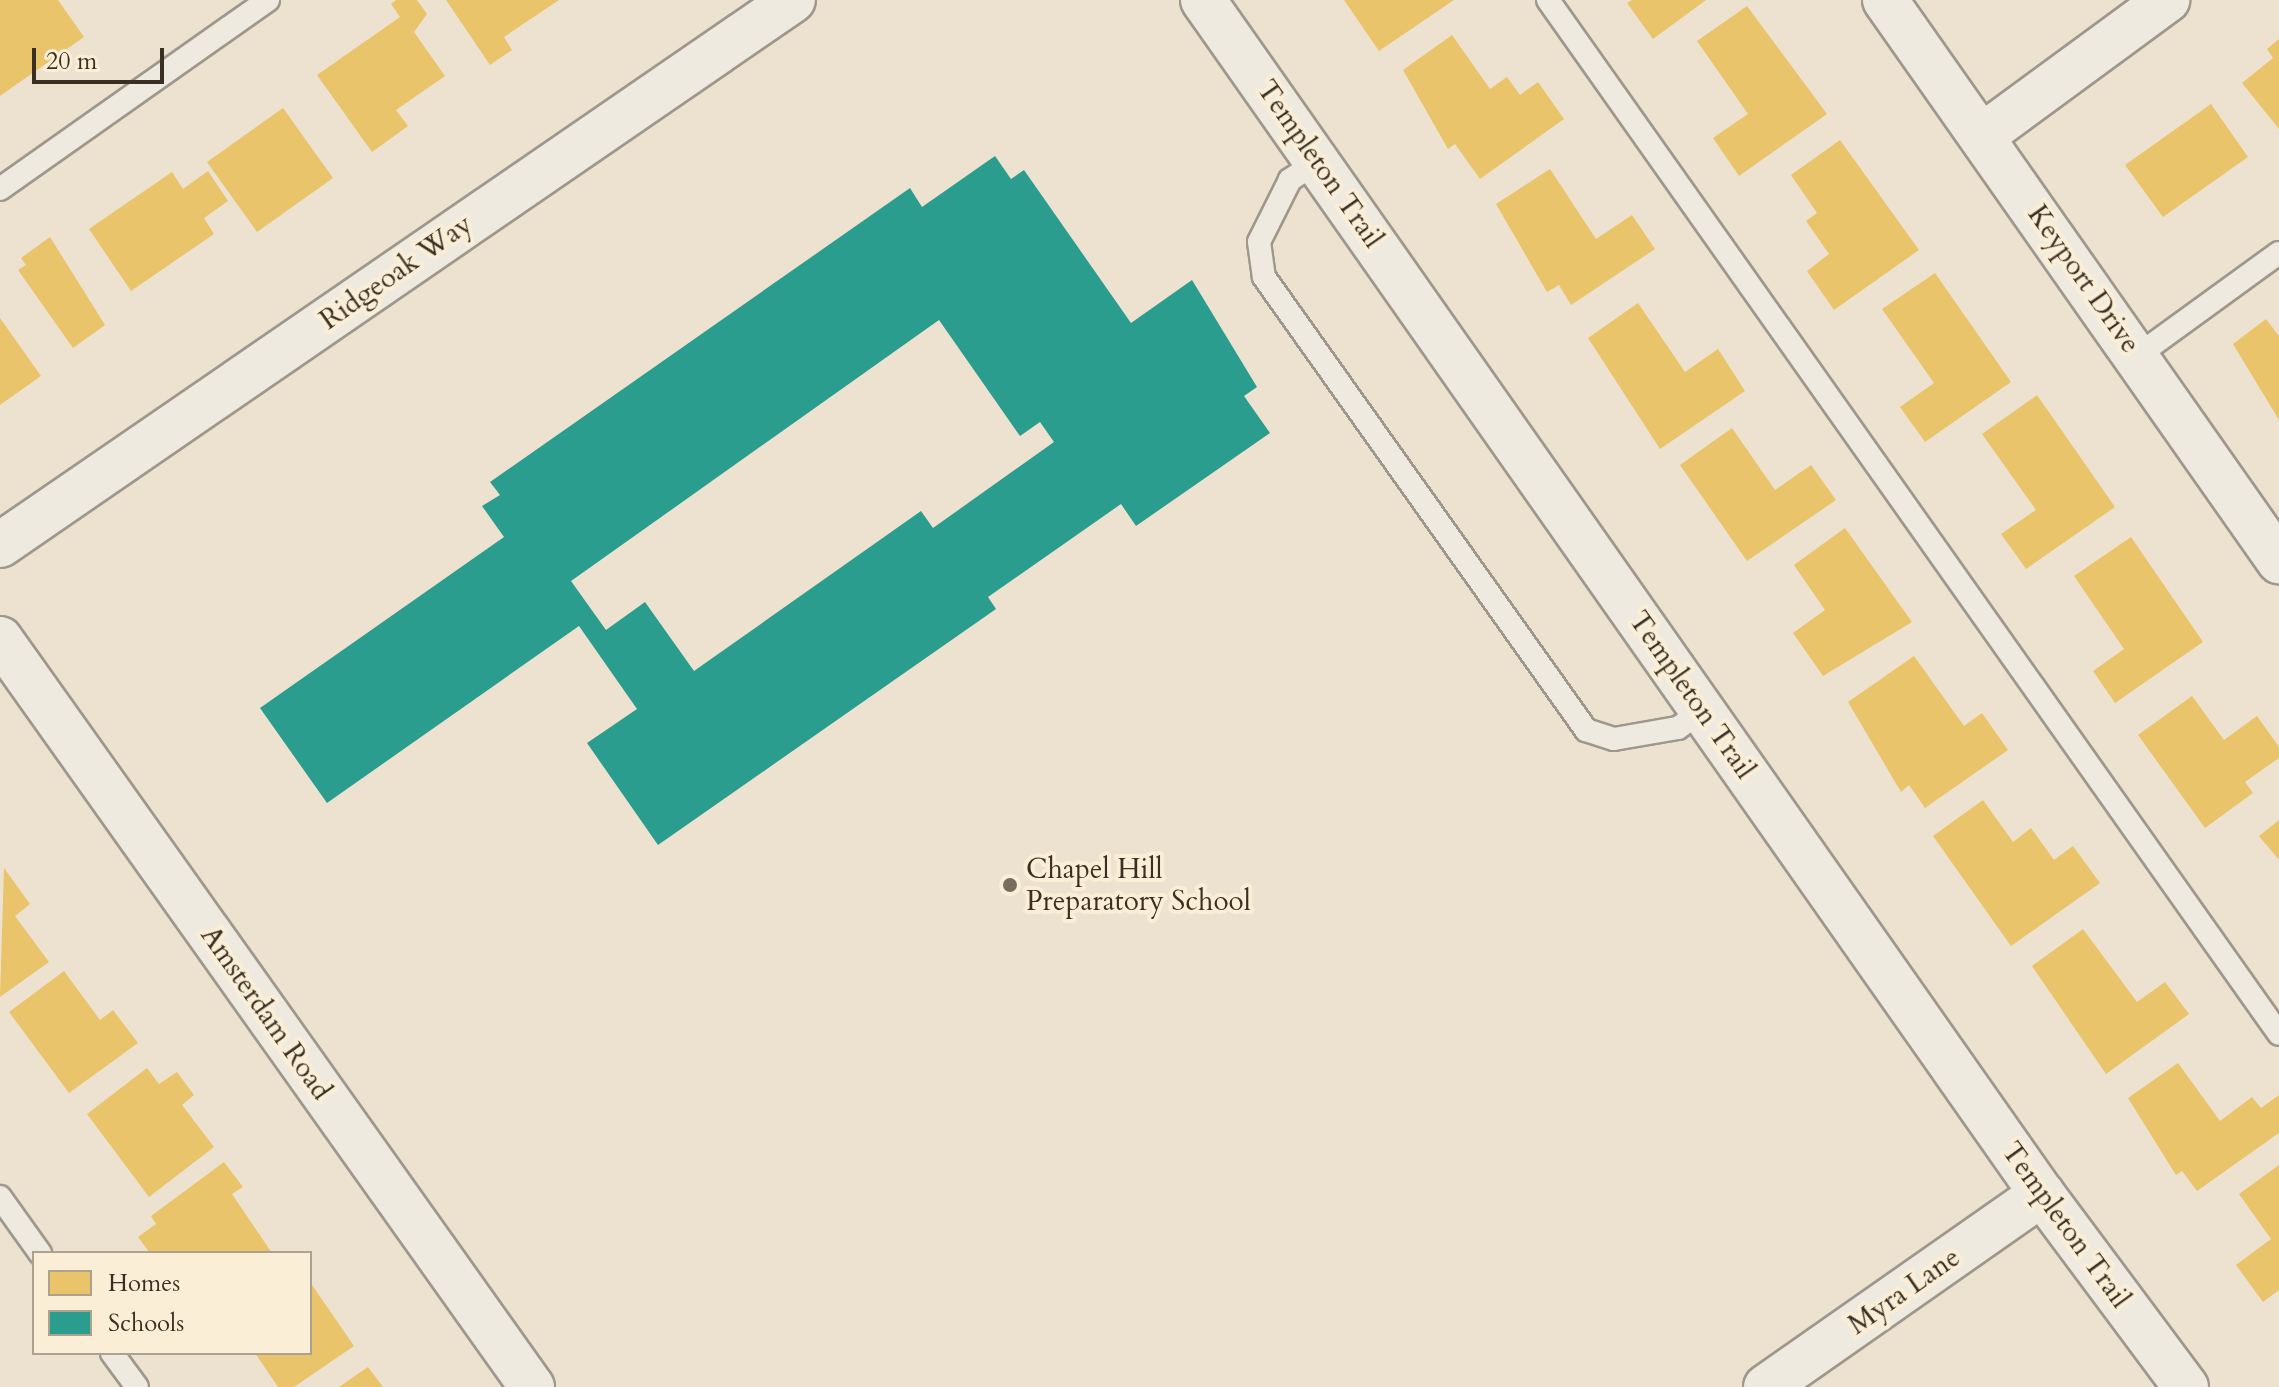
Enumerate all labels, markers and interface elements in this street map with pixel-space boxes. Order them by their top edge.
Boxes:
scale bar [36,32,168,82]
text: 20 m [46,45,97,78]
street label: Templeton Trail [1250,74,1390,254]
street label: Keyport Drive [2021,199,2147,359]
street label: Ridgeoak Way [313,207,479,337]
street label: Templeton Trail [1622,605,1762,785]
place label: Chapel Hill Preparatory School [1026,852,1251,918]
marker: Chapel Hill Preparatory School [1001,876,1019,894]
street label: Amsterdam Road [194,920,338,1106]
street label: Templeton Trail [1995,1135,2137,1315]
street label: Myra Lane [1842,1240,1966,1342]
legend [32,1251,312,1355]
text: Homes [108,1267,180,1300]
text: Schools [108,1307,184,1340]

